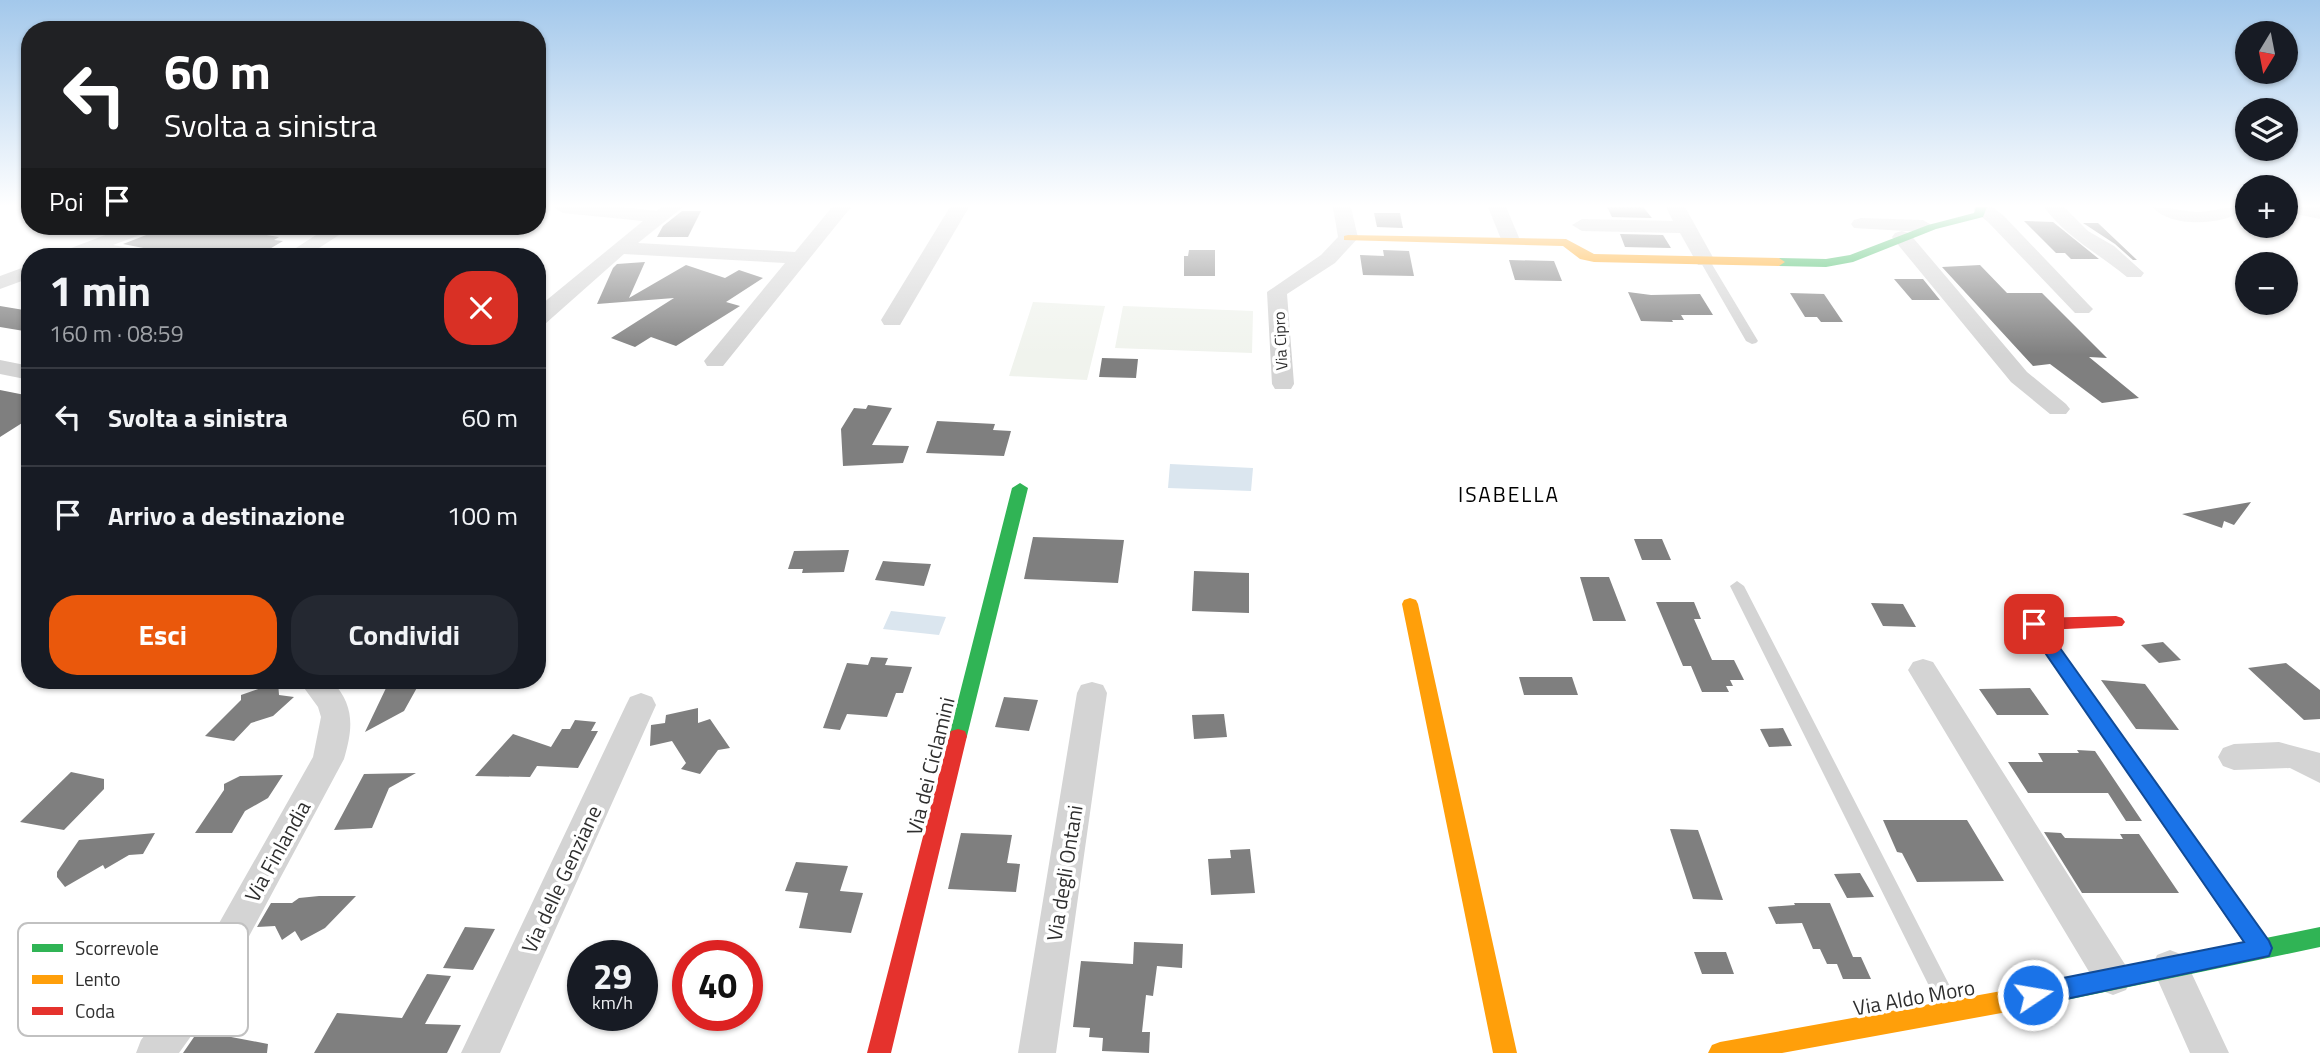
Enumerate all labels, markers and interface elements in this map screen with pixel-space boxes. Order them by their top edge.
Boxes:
north arrow [2235,21,2298,84]
map controls [2235,21,2298,315]
text: 60 m [164,33,271,108]
icon: left [49,49,140,140]
button: layers [2235,98,2298,161]
text: Svolta a sinistra [164,101,377,149]
button: + [2235,175,2298,238]
text: Poi [49,182,84,221]
icon: arrive [98,182,136,220]
button: − [2235,252,2298,315]
text: 1 min [49,258,151,322]
button: close [444,271,518,345]
street label: Via Cipro [1266,311,1294,371]
text: 160 m · 08:59 [49,316,184,351]
icon: left [49,398,87,436]
text: Svolta a sinistra [108,398,288,437]
text: 60 m [461,398,518,437]
district label: ISABELLA [1458,478,1560,510]
icon: arrive [49,496,87,534]
text: Arrivo a destinazione [108,496,345,535]
text: 100 m [447,496,518,535]
pin [2004,594,2064,654]
button: Esci [49,595,277,675]
button: Condividi [291,595,518,675]
icon: arrive [2015,605,2053,643]
street label: Via dei Ciclamini [897,693,963,839]
street label: Via Finlandia [236,794,318,908]
street label: Via delle Genziane [513,800,609,958]
street label: Via degli Ontani [1037,803,1091,943]
legend [18,923,248,1036]
text: Scorrevole [75,933,159,962]
speed limit sign: 40 [672,940,763,1031]
text: 29 [593,949,632,1003]
position arrow [1996,958,2070,1032]
text: Lento [75,964,120,993]
street label: Via Aldo Moro [1851,971,1977,1023]
text: km/h [592,989,633,1016]
text: Coda [75,996,115,1025]

